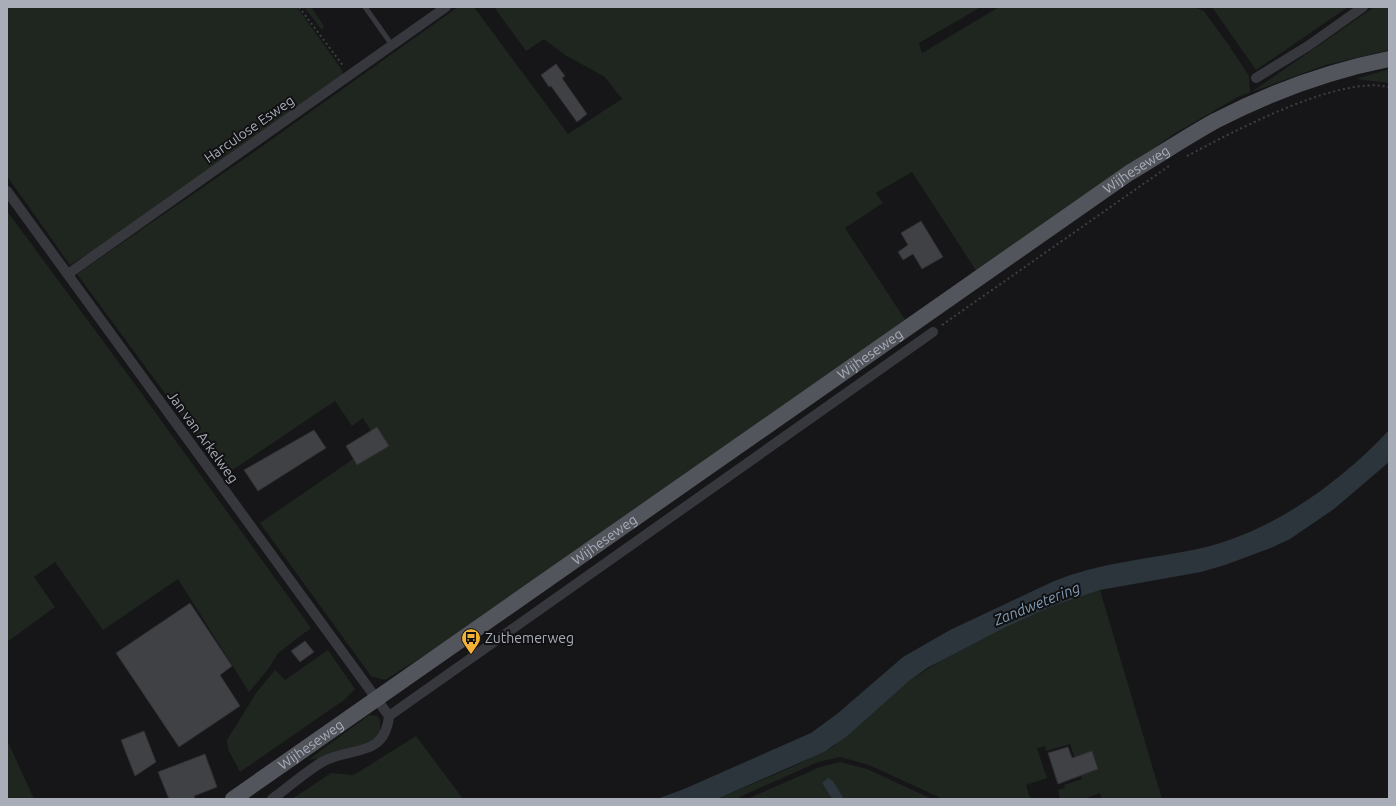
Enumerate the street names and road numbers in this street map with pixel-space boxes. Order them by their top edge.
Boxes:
street label: Harculose Esweg [201,92,297,166]
street label: Wijheseweg [1100,142,1173,197]
street label: Wijheseweg [834,326,906,382]
street label: Jan van Arkelweg [164,388,242,486]
street label: Wijheseweg [569,511,640,568]
street label: Wijheseweg [275,716,347,773]

